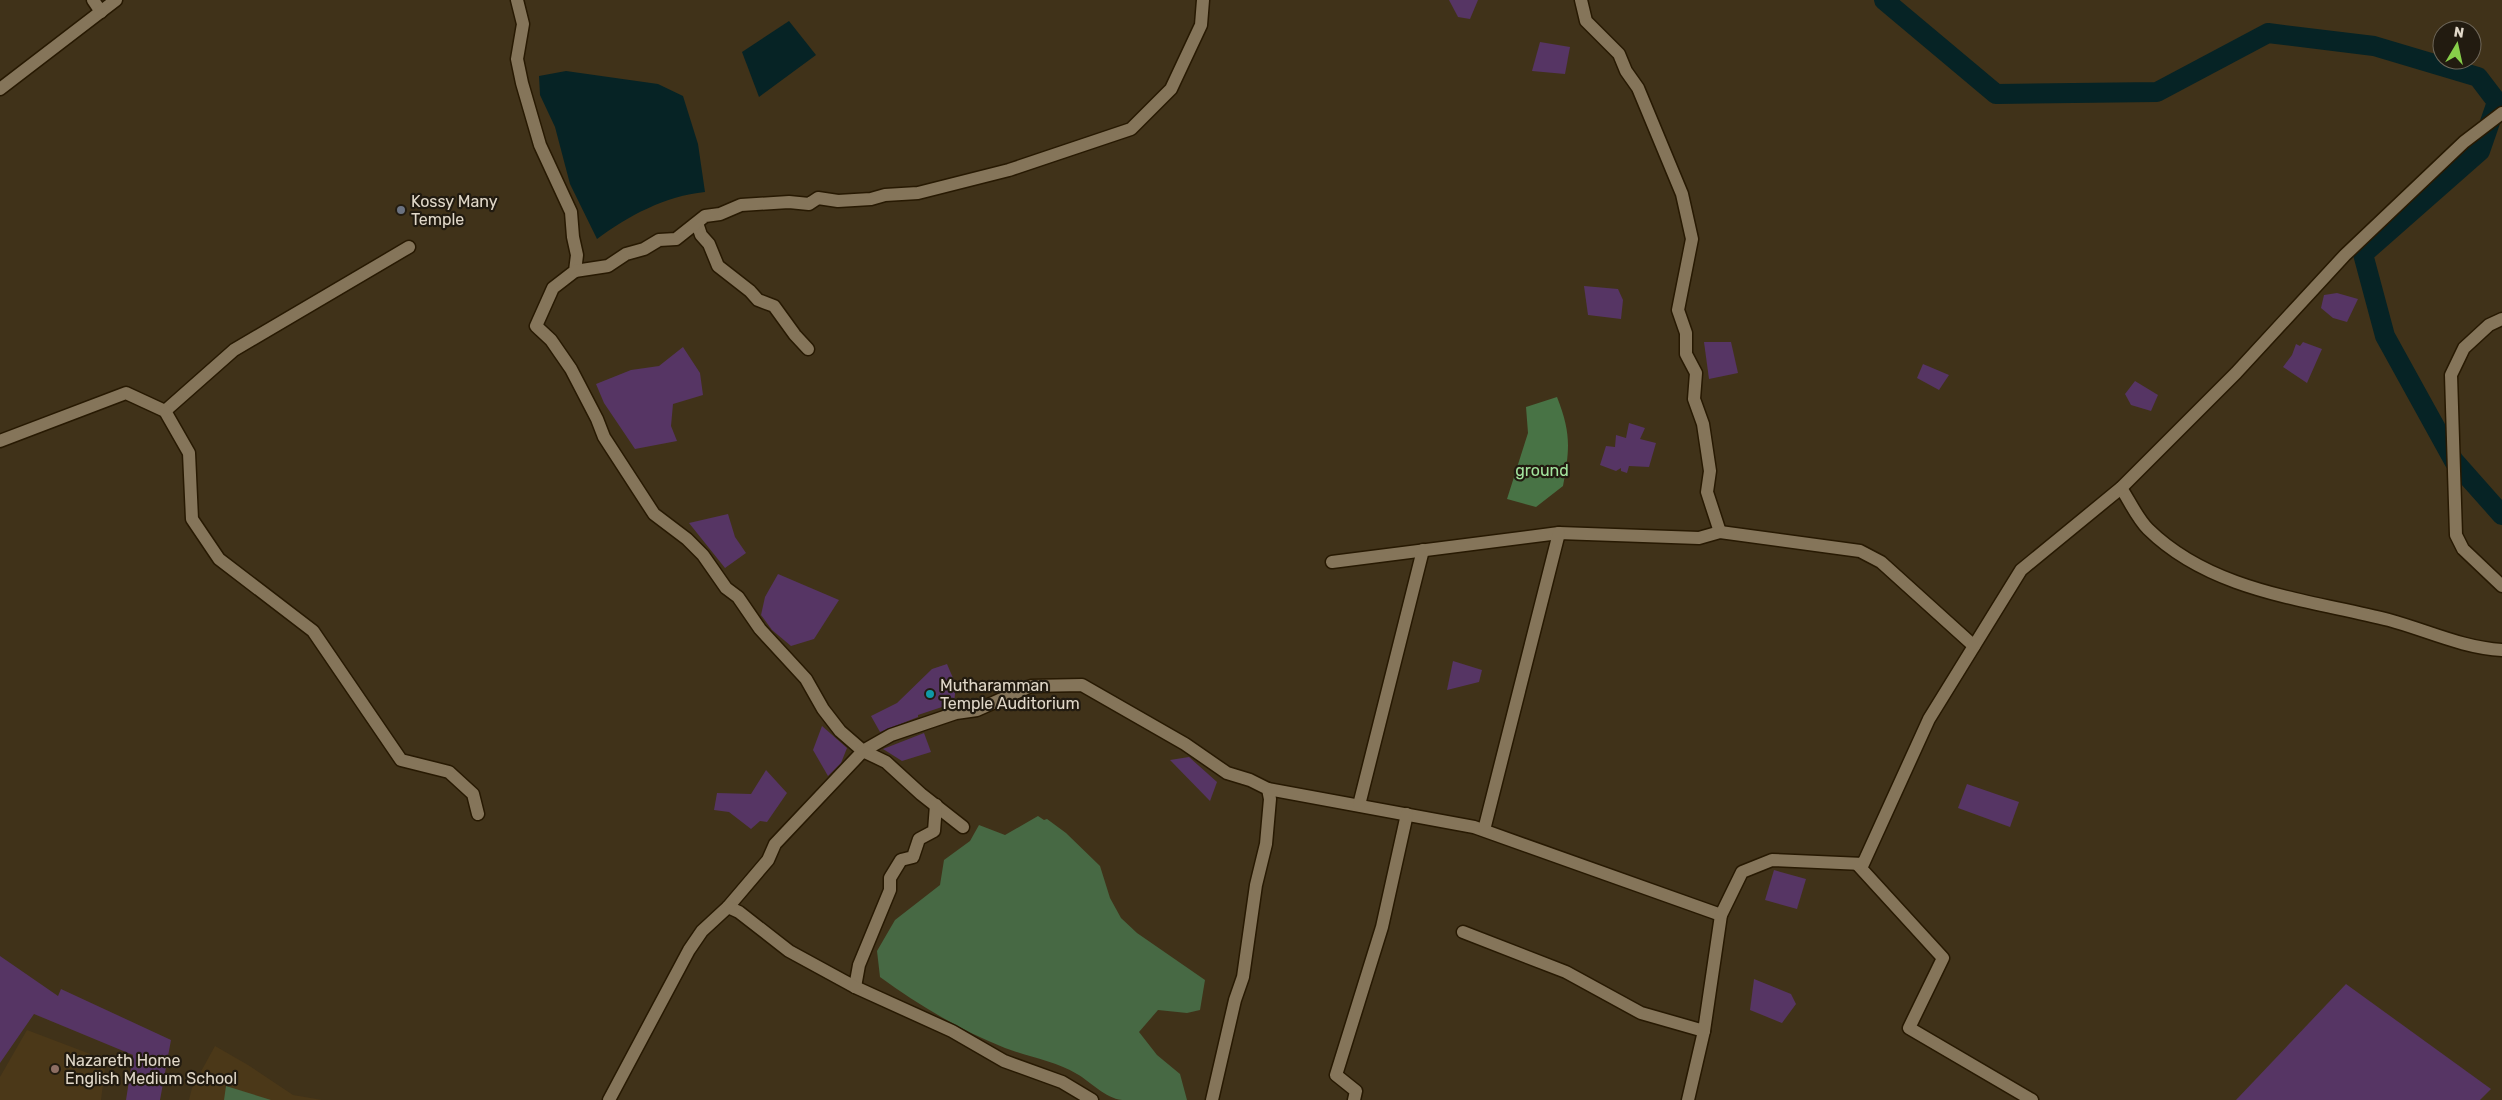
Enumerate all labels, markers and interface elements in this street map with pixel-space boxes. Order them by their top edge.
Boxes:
north arrow [2432,20,2482,70]
text: N [2453,23,2465,42]
place label: Kossy Many Temple [411,192,498,229]
marker: Kossy Many Temple [395,204,407,216]
park label: ground [1515,461,1569,480]
place label: Mutharamman Temple Auditorium [940,676,1080,713]
marker: Mutharamman Temple Auditorium [924,688,936,700]
place label: Nazareth Home English Medium School [65,1051,237,1088]
marker: Nazareth Home English Medium School [49,1063,61,1075]

